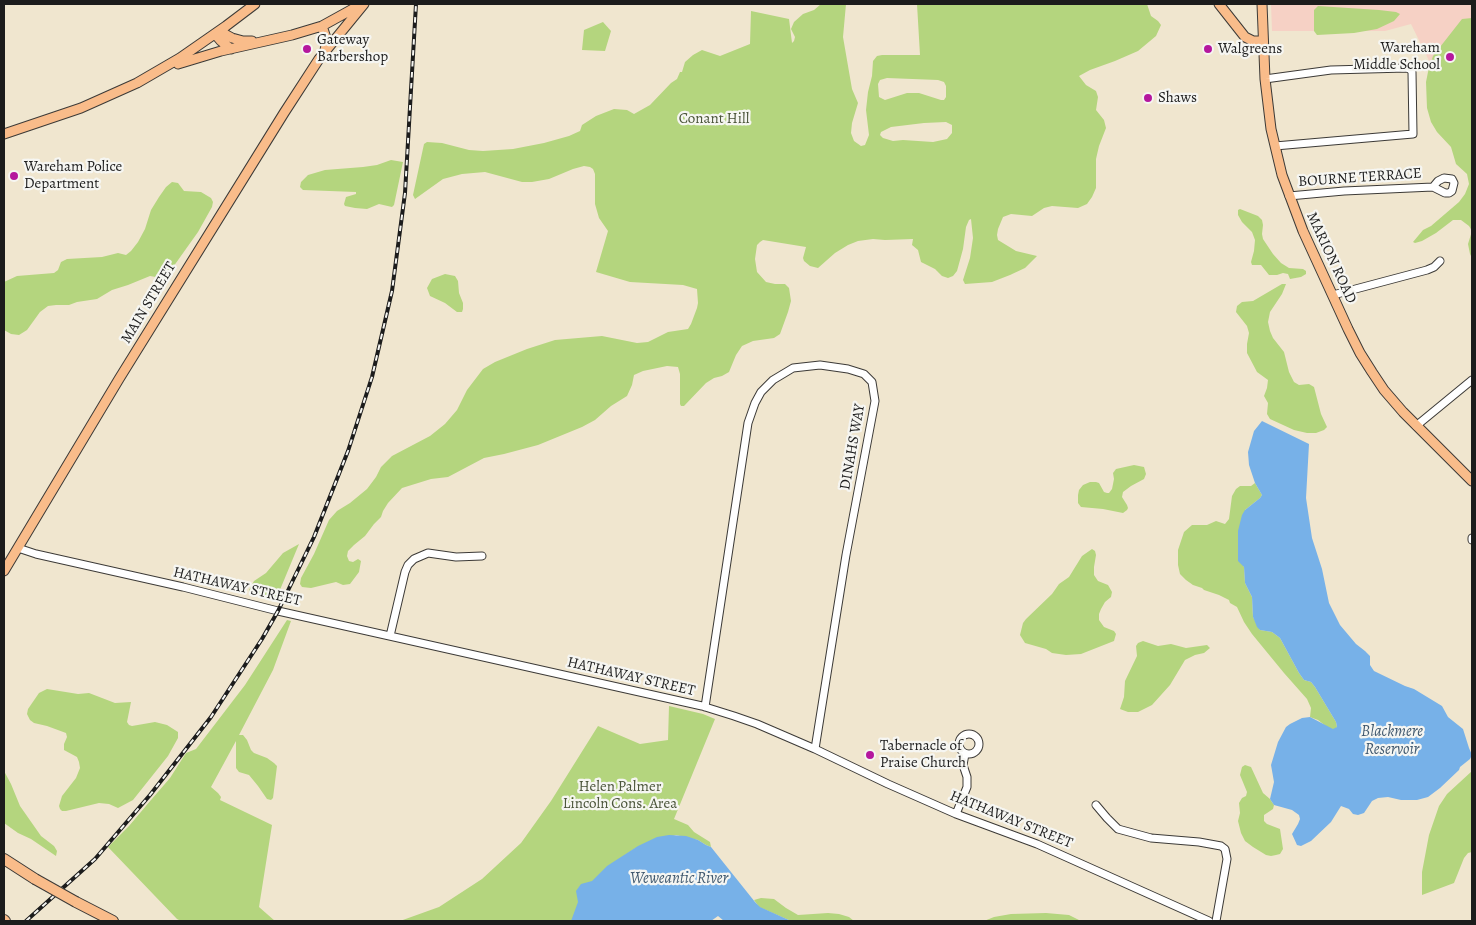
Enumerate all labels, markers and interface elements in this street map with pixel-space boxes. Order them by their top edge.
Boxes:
place label: Gateway Barbershop [317,31,388,66]
place label: Wareham Middle School [1353,39,1440,74]
place label: Walgreens [1218,40,1282,58]
marker: Gateway Barbershop [301,43,313,55]
marker: Walgreens [1202,43,1214,55]
marker: Wareham Middle School [1444,51,1456,63]
place label: Shaws [1158,89,1197,107]
marker: Shaws [1142,92,1154,104]
park label: Conant Hill [679,110,749,128]
place label: Wareham Police Department [24,158,122,193]
street label: BOURNE TERRACE [1298,165,1422,191]
marker: Wareham Police Department [8,170,20,182]
street label: MARION ROAD [1302,209,1360,307]
street label: MAIN STREET [118,259,180,347]
street label: DINAHS WAY [837,403,869,491]
street label: HATHAWAY STREET [171,564,303,610]
street label: HATHAWAY STREET [565,654,697,700]
water label: Blackmere Reservoir [1361,722,1423,760]
place label: Tabernacle of Praise Church [880,737,966,772]
marker: Tabernacle of Praise Church [864,749,876,761]
park label: Helen Palmer Lincoln Cons. Area [563,778,677,813]
street label: HATHAWAY STREET [947,787,1075,853]
water label: Weweantic River [630,869,728,889]

